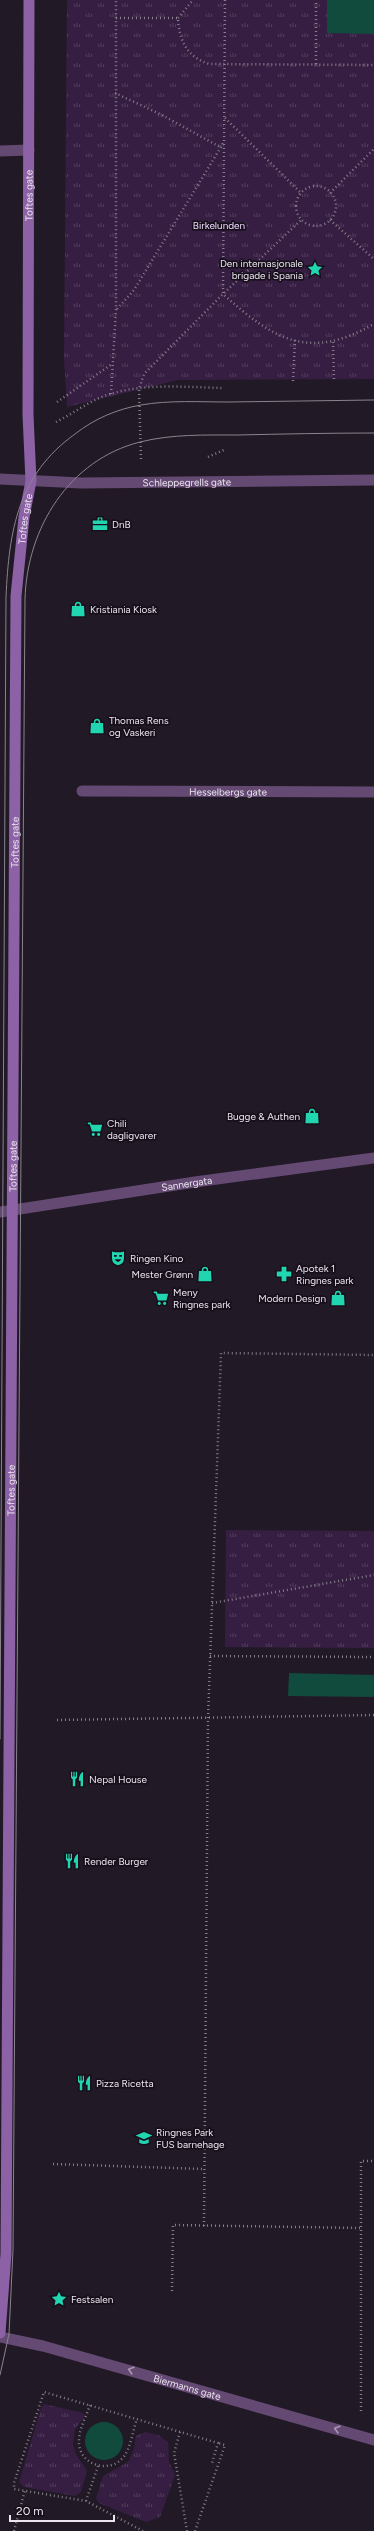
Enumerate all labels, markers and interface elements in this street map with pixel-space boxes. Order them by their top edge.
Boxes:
street label: Toftes gate [22,169,36,221]
park label: Birkelunden [193,219,246,232]
place label: Den internasjonale brigade i Spania [220,257,304,282]
place icon: Den internasjonale brigade i Spania [306,260,324,278]
street label: Schleppegrells gate [143,475,232,489]
street label: Toftes gate [15,492,36,545]
office icon: DnB [91,515,109,533]
place label: DnB [112,518,131,531]
shop icon: Kristiania Kiosk [69,600,87,618]
place label: Kristiania Kiosk [90,603,157,616]
place label: Thomas Rens og Vaskeri [109,714,169,739]
shop icon: Thomas Rens og Vaskeri [88,717,106,735]
street label: Hesselbergs gate [189,785,268,799]
street label: Toftes gate [8,816,22,868]
shop icon: Bugge & Authen [303,1107,321,1125]
place label: Bugge & Authen [227,1110,300,1123]
place label: Chili dagligvarer [107,1117,157,1142]
supermarket icon: Chili dagligvarer [86,1120,104,1138]
street label: Toftes gate [6,1140,20,1192]
street label: Sannergata [161,1174,213,1194]
theatre icon: Ringen Kino [109,1249,127,1267]
place label: Ringen Kino [130,1252,184,1265]
place label: Apotek 1 Ringnes park [296,1262,354,1287]
shop icon: Mester Grønn [196,1265,214,1283]
pharmacy icon: Apotek 1 Ringnes park [275,1265,293,1283]
place label: Mester Grønn [131,1268,193,1281]
place label: Meny Ringnes park [173,1286,231,1311]
supermarket icon: Meny Ringnes park [152,1289,170,1307]
shop icon: Modern Design [329,1289,347,1307]
place label: Modern Design [258,1292,326,1305]
street label: Toftes gate [4,1464,18,1516]
restaurant icon: Nepal House [68,1770,86,1788]
place label: Nepal House [89,1773,147,1786]
restaurant icon: Render Burger [63,1852,81,1870]
place label: Render Burger [84,1855,149,1868]
restaurant icon: Pizza Ricetta [75,2074,93,2092]
place label: Pizza Ricetta [96,2077,154,2090]
place label: Ringnes Park FUS barnehage [156,2126,225,2151]
school or university icon: Ringnes Park FUS barnehage [135,2129,153,2147]
place icon: Festsalen [50,2290,68,2308]
place label: Festsalen [71,2293,114,2306]
one-way arrow [127,2367,134,2375]
street label: Biermanns gate [152,2372,223,2403]
one-way arrow [333,2425,340,2434]
scale bar [10,2497,114,2523]
text: 20 m [16,2504,44,2518]

